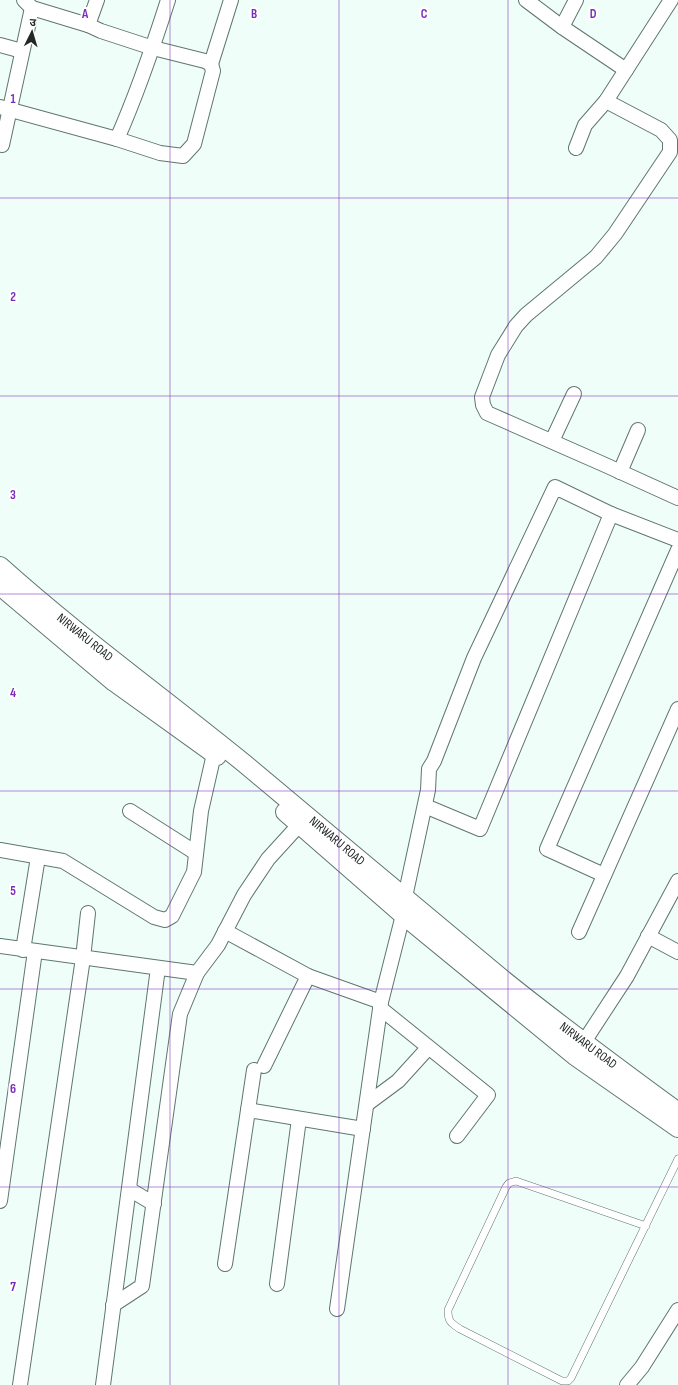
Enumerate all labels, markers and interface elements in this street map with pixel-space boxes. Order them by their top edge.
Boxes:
text: A [81,6,89,22]
text: B [251,6,257,22]
text: C [421,6,428,22]
text: D [590,6,597,22]
north arrow [12,12,52,52]
text: उ [29,16,37,29]
text: 1 [10,91,16,107]
text: 2 [10,289,16,305]
text: 3 [10,487,16,503]
street label: NIRWARU ROAD [54,610,116,665]
text: 4 [10,685,16,701]
street label: NIRWARU ROAD [306,813,368,869]
text: 5 [10,883,16,899]
street label: NIRWARU ROAD [556,1019,620,1072]
text: 6 [10,1081,16,1097]
text: 7 [10,1279,16,1295]

